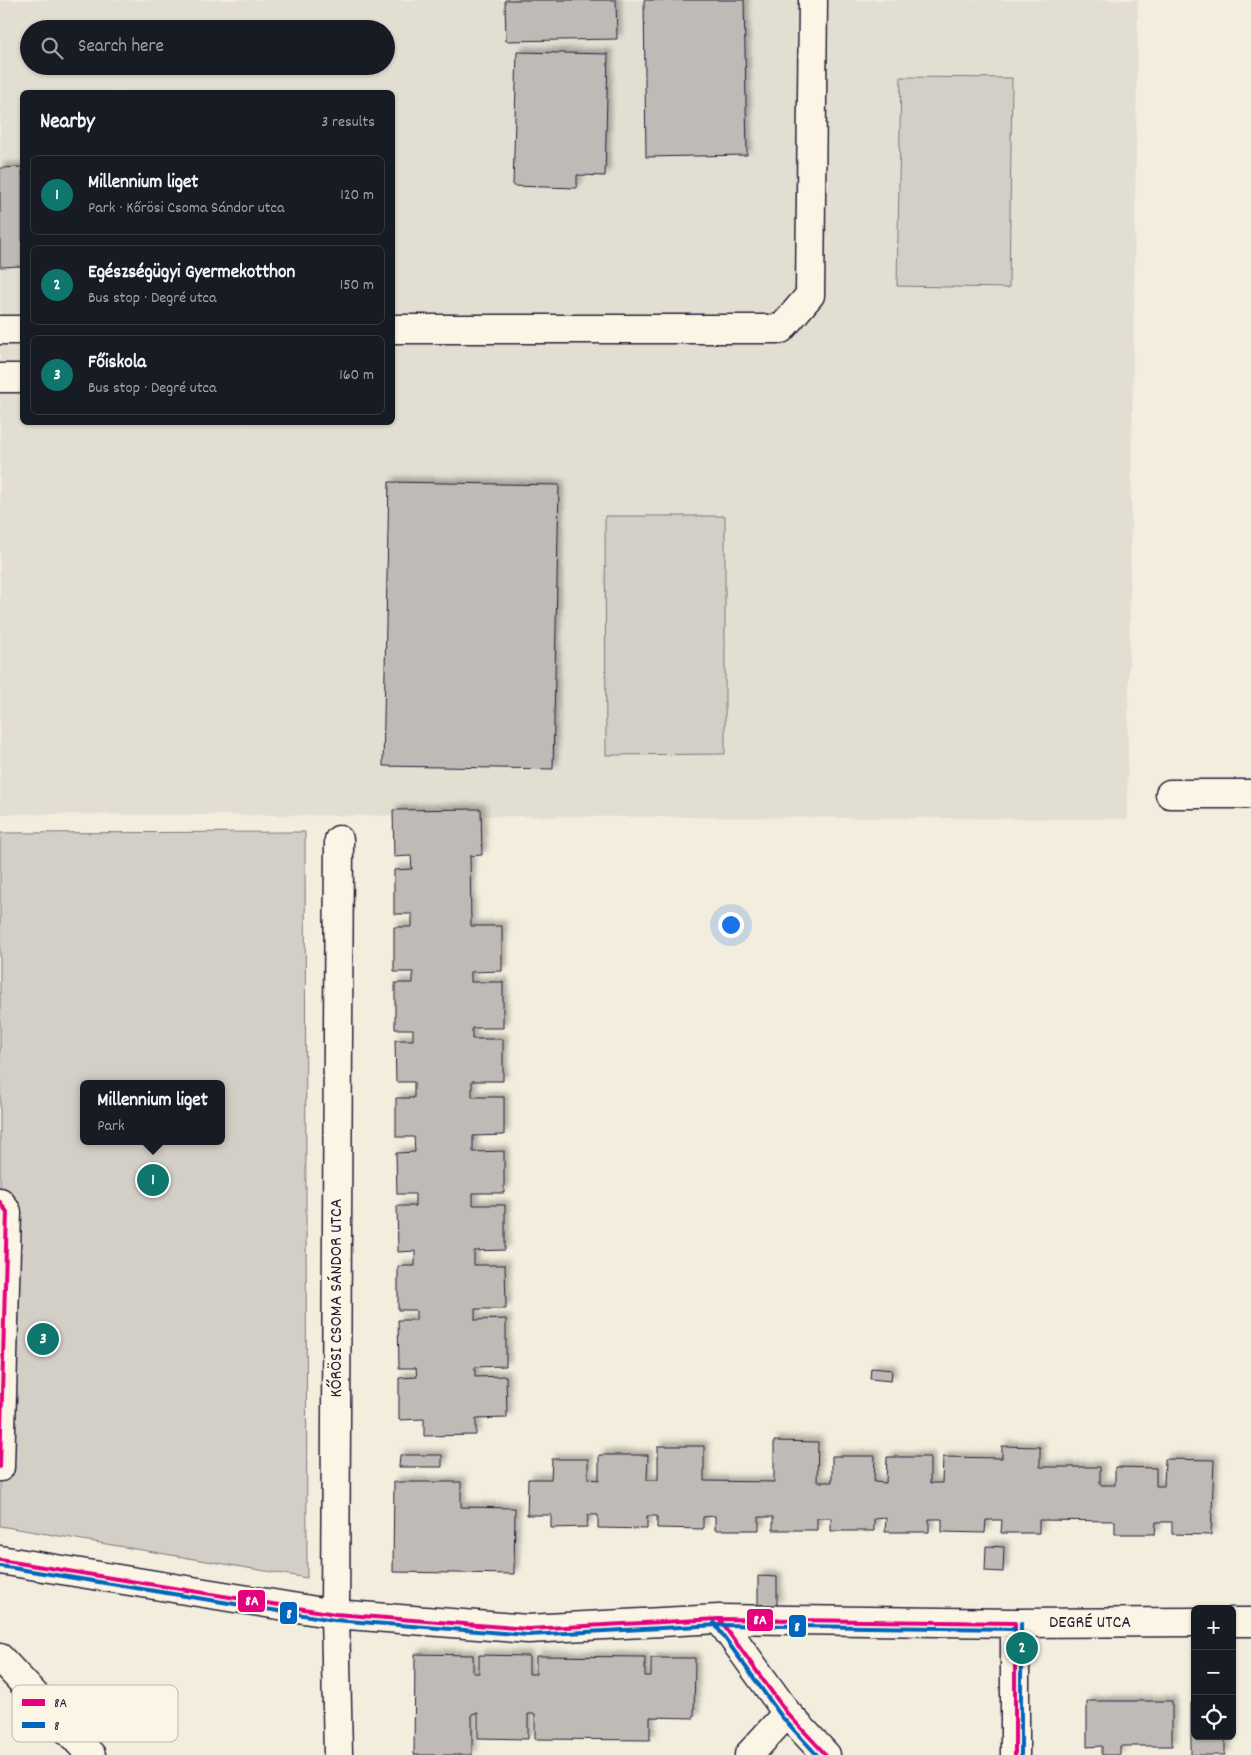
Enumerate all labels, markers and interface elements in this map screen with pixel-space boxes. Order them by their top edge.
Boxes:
search box [20,20,395,75]
icon: search [38,34,66,62]
text: Search here [78,34,164,61]
text: Nearby [40,108,95,138]
text: 3 results [321,111,375,134]
text: Millennium liget [88,170,198,197]
text: 1 [55,184,59,207]
text: 120 m [340,184,374,207]
text: Park · Kőrösi Csoma Sándor utca [88,197,284,220]
text: Egészségügyi Gyermekotthon [88,260,295,287]
text: 2 [54,274,61,297]
text: 150 m [340,274,374,297]
text: Bus stop · Degré utca [88,287,217,310]
text: Főiskola [88,350,146,377]
text: 3 [53,364,61,387]
text: 160 m [339,364,374,387]
text: Bus stop · Degré utca [88,377,217,400]
your location [718,912,744,938]
popup [80,1080,225,1145]
text: Millennium liget [97,1088,208,1115]
text: Park [97,1115,125,1138]
pin: 1 [137,1161,169,1199]
street label: KŐRÖSI CSOMA SÁNDOR UTCA [325,1198,350,1398]
pin: 3 [27,1320,59,1358]
line badge: 8A [237,1589,266,1613]
text: 8A [245,1592,259,1612]
line badge: 8 [279,1601,298,1625]
text: 8 [286,1605,292,1625]
map controls [1191,1605,1236,1740]
button: + [1191,1605,1236,1650]
line badge: 8A [746,1608,774,1632]
text: 8A [753,1611,767,1631]
street label: DEGRÉ UTCA [1049,1611,1131,1636]
line badge: 8 [788,1614,807,1638]
text: 8 [794,1618,800,1638]
pin: 2 [1006,1629,1038,1667]
button: − [1191,1650,1236,1695]
legend [12,1685,178,1742]
text: 8A [54,1694,68,1714]
button: locate [1191,1695,1236,1740]
text: 8 [54,1717,60,1737]

